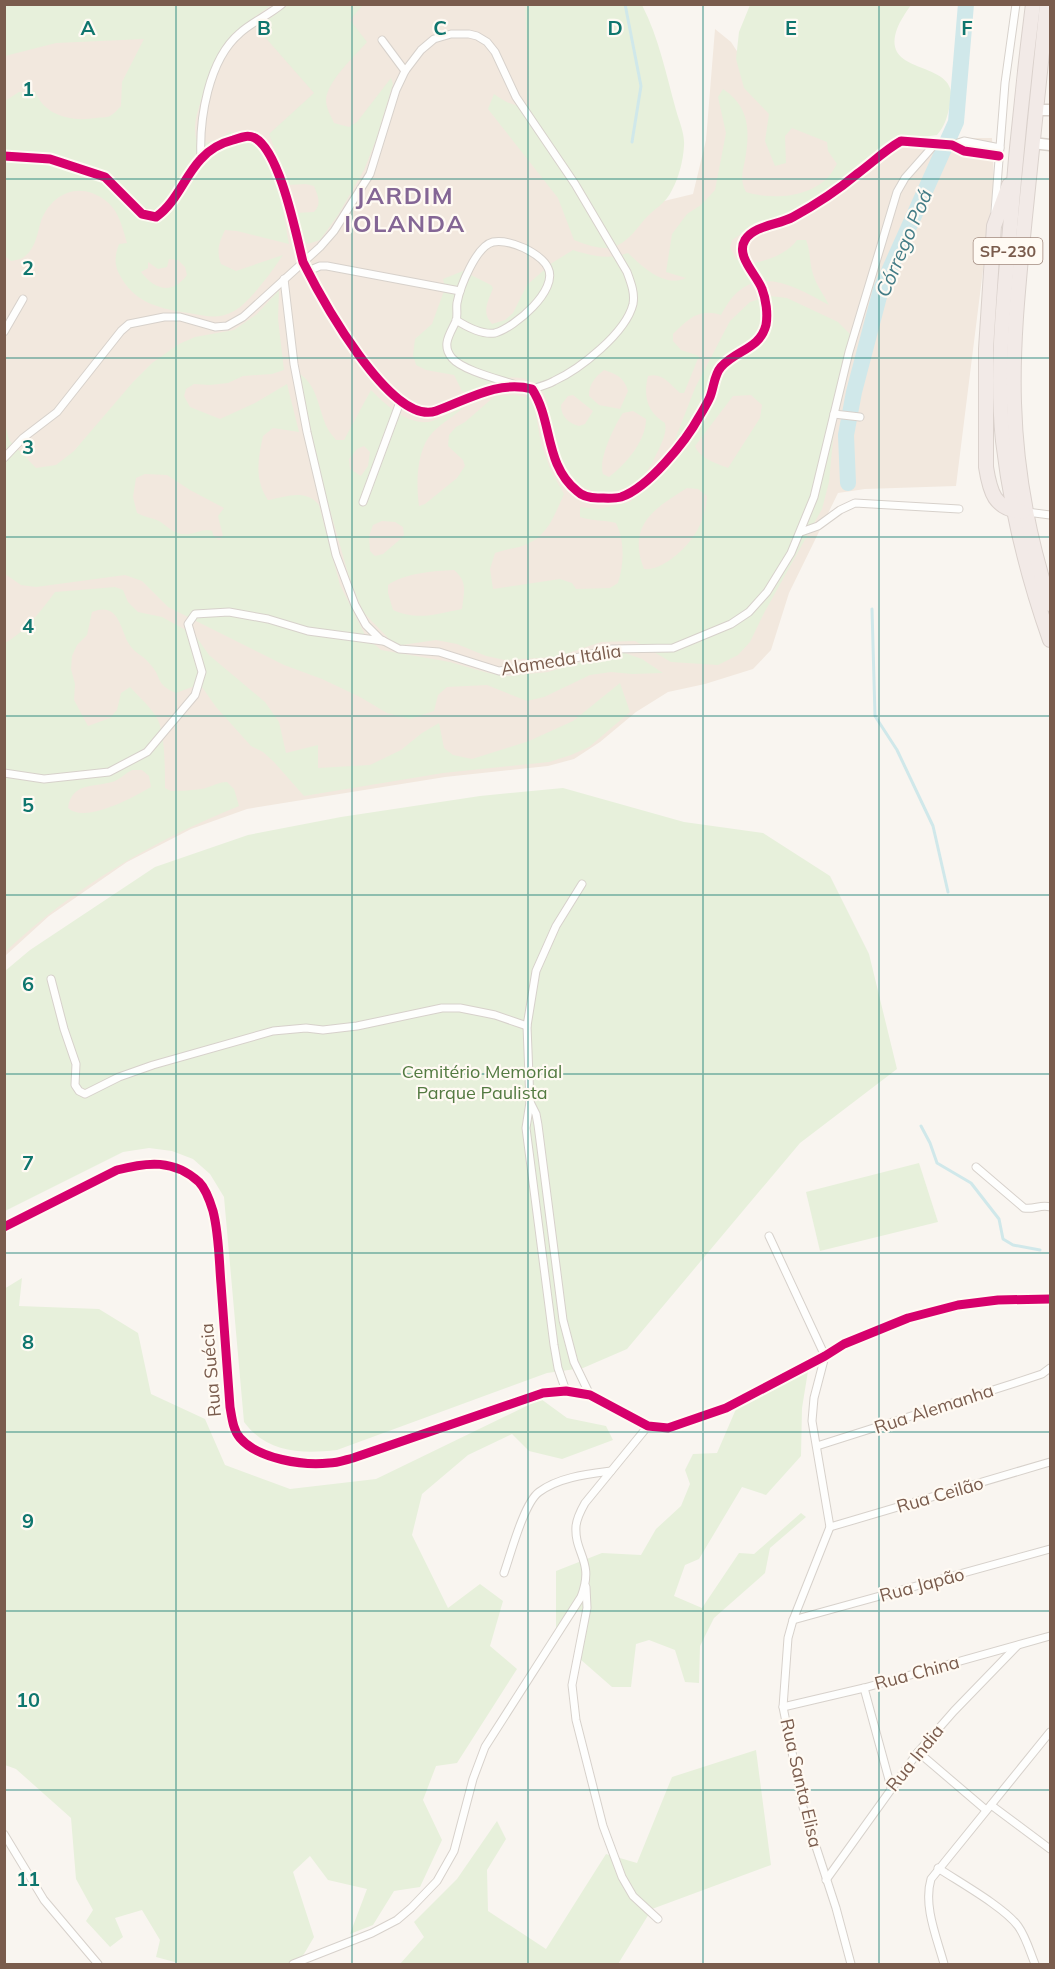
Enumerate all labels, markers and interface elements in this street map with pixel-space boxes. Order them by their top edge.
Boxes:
text: A [81,15,96,40]
text: B [257,15,271,40]
text: C [433,15,447,40]
text: D [607,15,623,40]
text: E [785,15,797,40]
text: F [961,15,973,40]
text: 1 [22,76,34,101]
district label: JARDIM IOLANDA [344,180,466,238]
water label: Córrego Poá [870,185,937,300]
road number: SP-230 [974,238,1042,264]
text: 2 [22,255,34,280]
text: 3 [22,434,34,459]
text: 4 [22,613,34,638]
street label: Alameda Itália [499,639,623,680]
text: 5 [22,792,34,817]
text: 6 [22,971,34,996]
park label: Cemitério Memorial Parque Paulista [402,1060,562,1104]
text: 7 [22,1150,34,1175]
street label: Rua Suécia [195,1322,226,1418]
text: 8 [22,1329,34,1354]
street label: Rua Alemanha [871,1378,996,1439]
street label: Rua Ceilão [894,1471,986,1518]
text: 9 [22,1508,34,1533]
street label: Rua Japão [877,1562,967,1607]
street label: Rua China [872,1650,962,1695]
text: 10 [16,1687,40,1712]
street label: Rua Santa Elisa [775,1716,827,1850]
street label: Rua India [881,1720,949,1796]
text: 11 [16,1866,40,1891]

